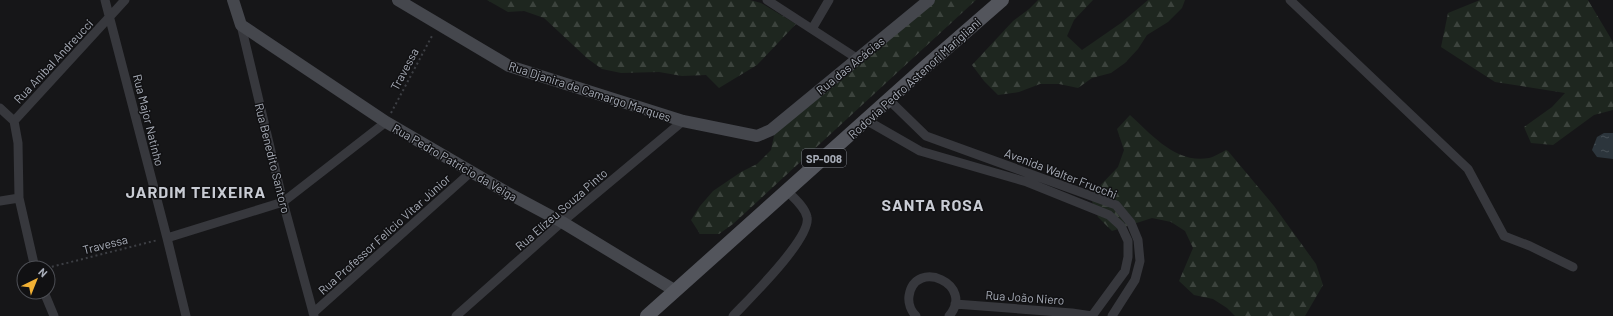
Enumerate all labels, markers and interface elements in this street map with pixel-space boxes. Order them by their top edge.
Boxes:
street label: Rodovia Pedro Astenori Marigliani [845,15,983,141]
street label: Rua Anibal Andreucci [10,16,96,106]
street label: Rua das Acácias [813,33,887,97]
street label: Travessa [387,45,421,93]
street label: Rua Djanira de Camargo Marques [507,58,673,124]
street label: Rua Major Natinho [131,73,167,167]
street label: Rua Benedito Santoro [253,102,293,214]
street label: Rua Pedro Patrício da Veiga [390,121,520,203]
street label: Avenida Walter Frucchi [1003,145,1119,201]
road number: SP-008 [802,149,846,167]
street label: Rua Elizeu Souza Pinto [512,165,610,253]
street label: Rua Professor Felicio Vitar Júnior [315,171,453,297]
district label: JARDIM TEIXEIRA [126,182,266,201]
district label: SANTA ROSA [881,195,985,214]
street label: Travessa [81,232,129,256]
north arrow [16,260,56,300]
text: N [36,265,50,280]
street label: Rua João Niero [985,287,1065,307]

